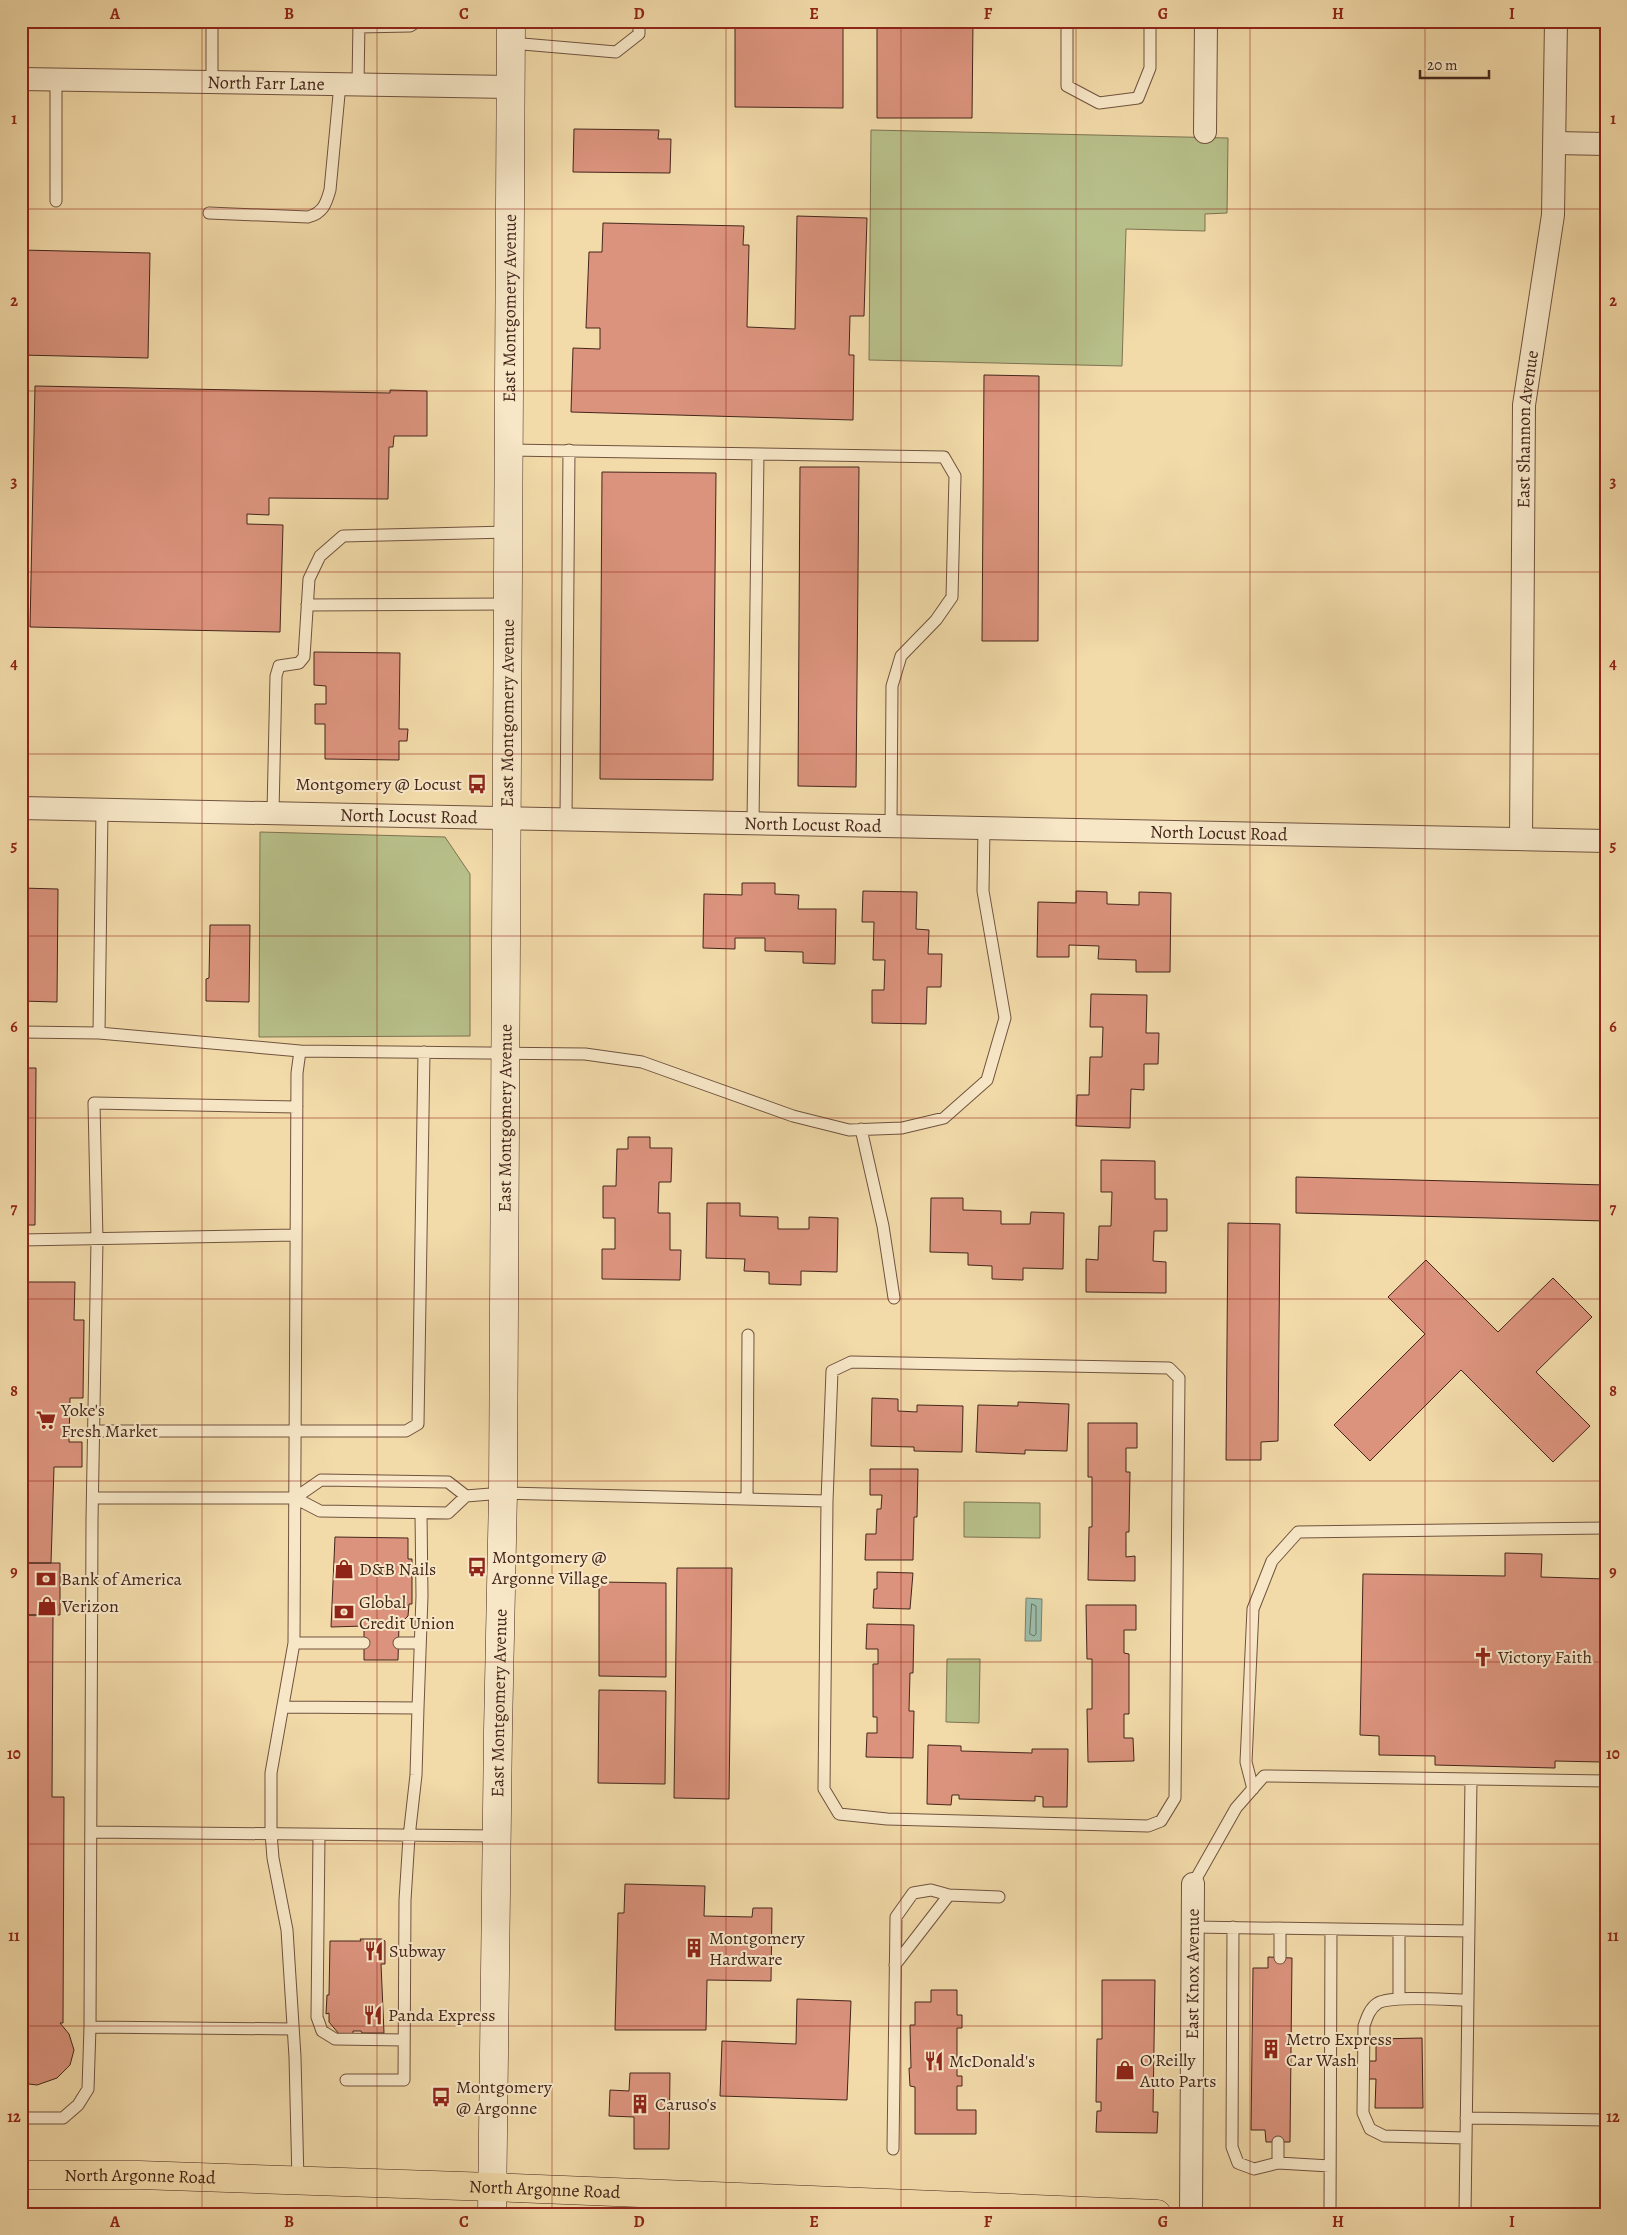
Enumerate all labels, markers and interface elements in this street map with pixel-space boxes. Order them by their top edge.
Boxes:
text: A [109,3,121,25]
text: B [284,3,294,25]
text: C [459,3,469,25]
text: D [633,3,645,25]
text: E [809,3,819,25]
text: F [984,3,993,25]
text: G [1158,3,1168,25]
text: H [1332,3,1344,25]
text: I [1509,3,1515,25]
scale bar [1420,48,1488,80]
text: 20 m [1427,55,1458,75]
street label: North Farr Lane [207,70,325,96]
text: 1 [11,108,17,130]
text: 1 [1610,108,1616,130]
street label: East Montgomery Avenue [497,214,522,402]
text: 2 [10,290,18,312]
text: 2 [1609,290,1617,312]
street label: East Shannon Avenue [1511,348,1544,508]
text: 3 [11,471,18,493]
text: 3 [1610,471,1617,493]
street label: East Montgomery Avenue [495,619,520,807]
text: 4 [10,653,18,675]
text: 4 [1609,653,1617,675]
place label: Montgomery @ Locust [295,772,462,796]
bus stop icon: Montgomery @ Locust [466,773,488,795]
street label: North Locust Road [340,803,478,830]
street label: North Locust Road [744,811,882,838]
street label: North Locust Road [1150,820,1288,846]
text: 5 [11,835,18,857]
text: 5 [1610,835,1617,857]
text: 6 [10,1016,18,1038]
text: 6 [1609,1016,1617,1038]
street label: East Montgomery Avenue [493,1024,518,1212]
text: 7 [11,1198,18,1220]
text: 7 [1610,1198,1617,1220]
text: 8 [10,1380,18,1402]
text: 8 [1609,1380,1617,1402]
place label: Yoke's Fresh Market [60,1398,158,1443]
supermarket icon: Yoke's Fresh Market [35,1409,57,1431]
place label: Montgomery @ Argonne Village [491,1545,608,1590]
bus stop icon: Montgomery @ Argonne Village [466,1556,488,1578]
place label: D&B Nails [359,1557,436,1581]
shop icon: D&B Nails [333,1558,355,1580]
text: 9 [10,1561,18,1583]
text: 9 [1609,1561,1617,1583]
place label: Bank of America [61,1567,183,1591]
bank icon: Bank of America [35,1568,57,1590]
place label: Global Credit Union [359,1590,455,1635]
place label: Verizon [61,1594,119,1618]
shop icon: Verizon [36,1595,58,1617]
bank icon: Global Credit Union [333,1601,355,1623]
street label: East Montgomery Avenue [485,1608,513,1798]
place label: Victory Faith [1497,1645,1592,1669]
church icon: Victory Faith [1472,1646,1494,1668]
text: 10 [7,1743,21,1765]
text: 10 [1606,1743,1620,1765]
street label: East Knox Avenue [1180,1908,1205,2040]
text: 11 [8,1925,20,1947]
text: 11 [1607,1925,1619,1947]
place label: Montgomery Hardware [709,1926,806,1971]
building icon: Montgomery Hardware [683,1937,705,1959]
place label: Subway [389,1939,447,1963]
restaurant icon: Subway [363,1940,385,1962]
place label: Panda Express [388,2003,495,2027]
restaurant icon: Panda Express [362,2004,384,2026]
place label: Metro Express Car Wash [1286,2027,1392,2072]
building icon: Metro Express Car Wash [1260,2038,1282,2060]
place label: O'Reilly Auto Parts [1139,2048,1216,2093]
place label: McDonald's [949,2049,1035,2073]
restaurant icon: McDonald's [923,2050,945,2072]
shop icon: O'Reilly Auto Parts [1114,2059,1136,2081]
place label: Montgomery @ Argonne [456,2075,553,2120]
bus stop icon: Montgomery @ Argonne [430,2086,452,2108]
place label: Caruso's [655,2092,717,2116]
building icon: Caruso's [629,2093,651,2115]
text: 12 [7,2106,21,2128]
text: 12 [1606,2106,1620,2128]
street label: North Argonne Road [64,2163,216,2190]
street label: North Argonne Road [469,2174,621,2204]
text: A [109,2211,121,2233]
text: B [284,2211,294,2233]
text: C [459,2211,469,2233]
text: D [633,2211,645,2233]
text: E [809,2211,819,2233]
text: F [984,2211,993,2233]
text: G [1158,2211,1168,2233]
text: H [1332,2211,1344,2233]
text: I [1509,2211,1515,2233]

